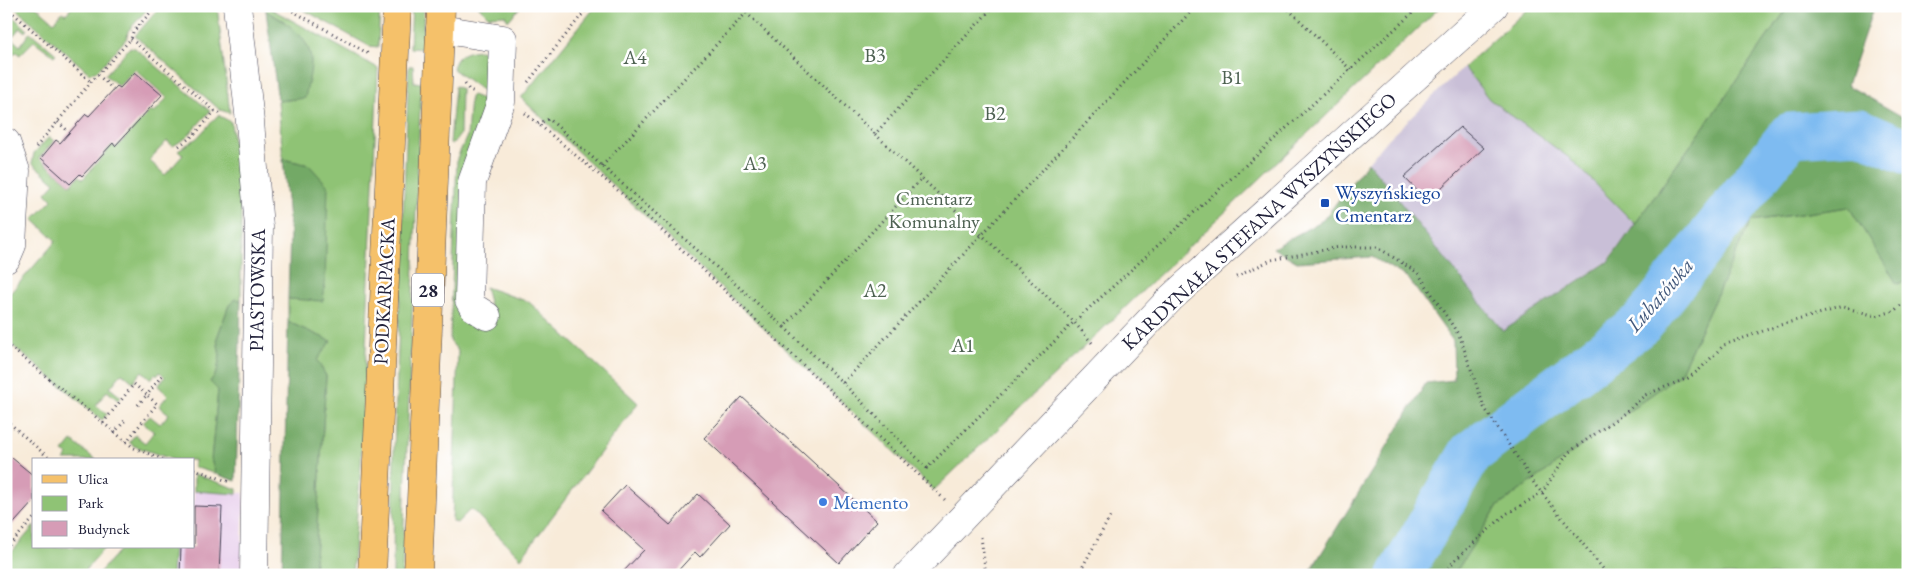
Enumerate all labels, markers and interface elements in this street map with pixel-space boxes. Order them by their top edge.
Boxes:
park label: B3 [864,42,886,68]
park label: A4 [622,44,647,70]
park label: B1 [1221,64,1243,90]
street label: KARDYNAŁA STEFANA WYSZYŃSKIEGO [1116,86,1402,356]
park label: B2 [984,100,1006,126]
park label: A3 [742,150,767,176]
place label: Wyszyńskiego Cmentarz [1335,179,1441,228]
park label: Cmentarz Komunalny [888,185,980,234]
marker: Wyszyńskiego Cmentarz [1319,197,1331,209]
street label: PODKARPACKA [367,217,401,365]
street label: PIASTOWSKA [243,228,271,352]
water label: Lubatówka [1620,252,1699,338]
road number: 28 [412,274,444,306]
park label: A2 [862,277,887,303]
park label: A1 [950,332,975,358]
legend [32,458,195,548]
text: Ulica [78,469,108,488]
place label: Memento [833,489,909,515]
text: Park [78,493,105,512]
marker: Memento [817,496,829,508]
text: Budynek [78,519,131,538]

